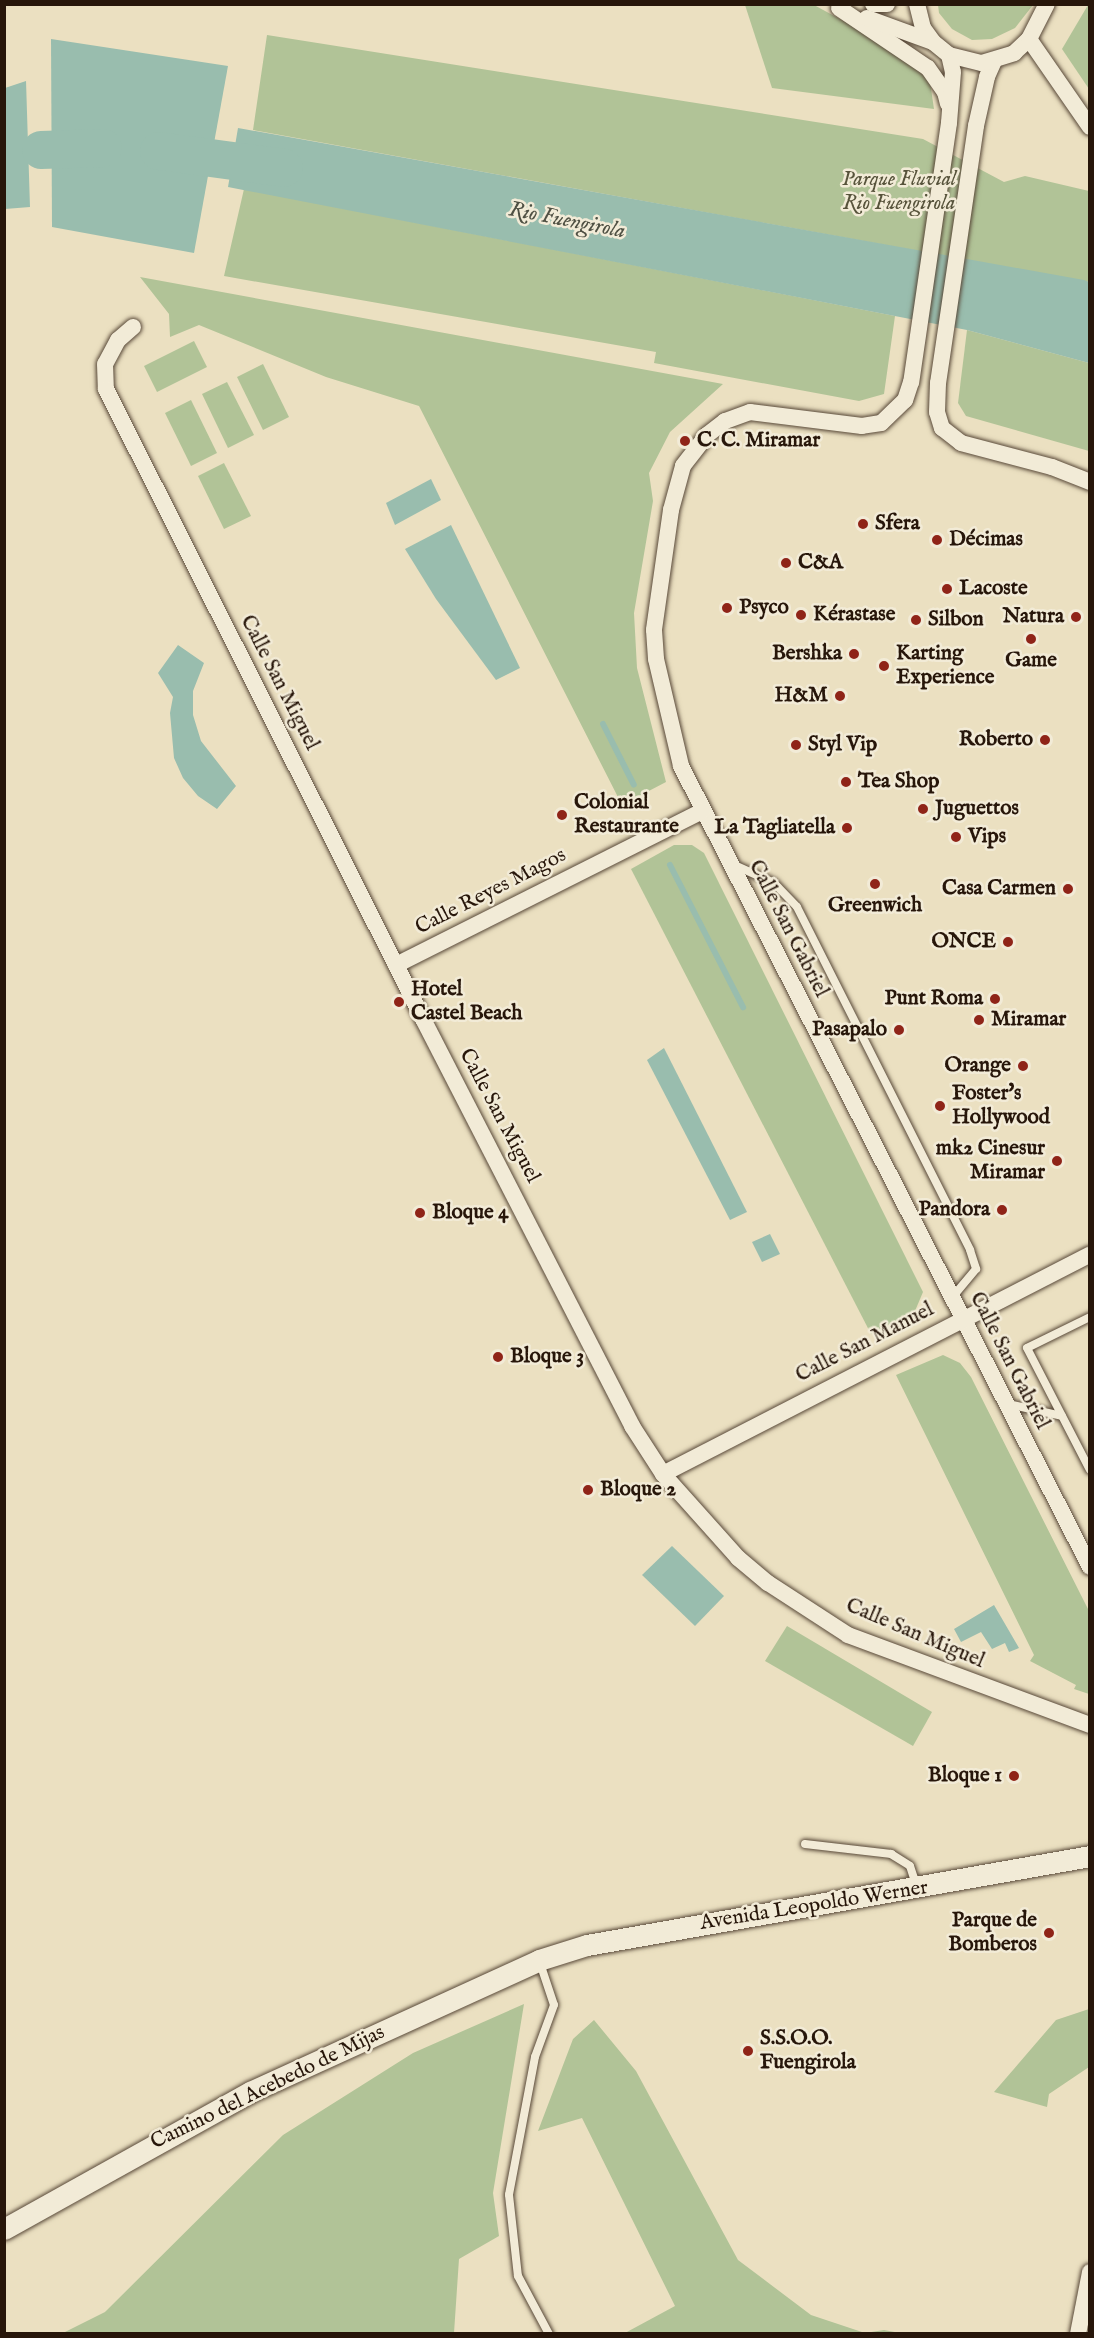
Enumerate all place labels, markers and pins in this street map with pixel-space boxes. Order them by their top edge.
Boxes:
place label: C. C. Miramar [697,428,820,454]
marker: C. C. Miramar [678,434,692,448]
place label: Sfera [875,511,920,537]
marker: Sfera [856,517,870,531]
place label: Décimas [949,527,1023,553]
marker: Décimas [930,533,944,547]
place label: C&A [798,550,843,576]
marker: C&A [779,556,793,570]
place label: Lacoste [959,576,1028,602]
marker: Lacoste [940,582,954,596]
place label: Psyco [739,595,789,621]
marker: Psyco [720,601,734,615]
place label: Kérastase [813,602,895,628]
place label: Natura [1002,604,1064,630]
place label: Silbon [928,607,984,633]
marker: Kérastase [794,608,808,622]
marker: Natura [1069,610,1083,624]
marker: Silbon [909,613,923,627]
marker: Game [1024,632,1038,646]
place label: Bershka [772,641,842,667]
place label: Karting Experience [896,641,995,691]
marker: Bershka [847,647,861,661]
place label: Game [1005,648,1057,674]
marker: Karting Experience [877,659,891,673]
place label: H&M [774,683,828,709]
marker: H&M [833,689,847,703]
place label: Roberto [959,727,1033,753]
place label: Styl Vip [808,732,877,758]
marker: Roberto [1038,733,1052,747]
marker: Styl Vip [789,738,803,752]
place label: Tea Shop [858,769,939,795]
marker: Tea Shop [839,775,853,789]
place label: Colonial Restaurante [574,790,679,840]
place label: Juguettos [935,796,1019,822]
marker: Juguettos [916,802,930,816]
marker: Colonial Restaurante [555,808,569,822]
place label: La Tagliatella [714,815,835,841]
marker: La Tagliatella [840,821,854,835]
place label: Vips [968,824,1006,850]
marker: Vips [949,830,963,844]
place label: Casa Carmen [942,876,1056,902]
marker: Greenwich [868,877,882,891]
marker: Casa Carmen [1061,882,1075,896]
place label: Greenwich [828,893,922,919]
place label: ONCE [931,929,996,955]
marker: ONCE [1001,935,1015,949]
place label: Hotel Castel Beach [411,977,522,1027]
place label: Punt Roma [885,986,983,1012]
marker: Punt Roma [988,992,1002,1006]
marker: Hotel Castel Beach [392,995,406,1009]
place label: Miramar [991,1007,1066,1033]
marker: Miramar [972,1013,986,1027]
place label: Pasapalo [812,1017,887,1043]
marker: Pasapalo [892,1023,906,1037]
place label: Orange [945,1053,1011,1079]
marker: Orange [1016,1059,1030,1073]
place label: Foster's Hollywood [952,1081,1050,1131]
marker: Foster's Hollywood [933,1099,947,1113]
place label: mk2 Cinesur Miramar [936,1136,1045,1186]
marker: mk2 Cinesur Miramar [1050,1154,1064,1168]
place label: Pandora [918,1197,990,1223]
place label: Bloque 4 [432,1200,509,1226]
marker: Pandora [995,1203,1009,1217]
marker: Bloque 4 [413,1206,427,1220]
place label: Bloque 3 [510,1344,584,1370]
marker: Bloque 3 [491,1350,505,1364]
place label: Bloque 2 [600,1477,676,1503]
marker: Bloque 2 [581,1483,595,1497]
place label: Bloque 1 [928,1763,1002,1789]
marker: Bloque 1 [1007,1769,1021,1783]
place label: Parque de Bomberos [948,1908,1037,1958]
marker: Parque de Bomberos [1042,1926,1056,1940]
place label: S.S.O.O. Fuengirola [760,2026,856,2076]
marker: S.S.O.O. Fuengirola [741,2044,755,2058]

